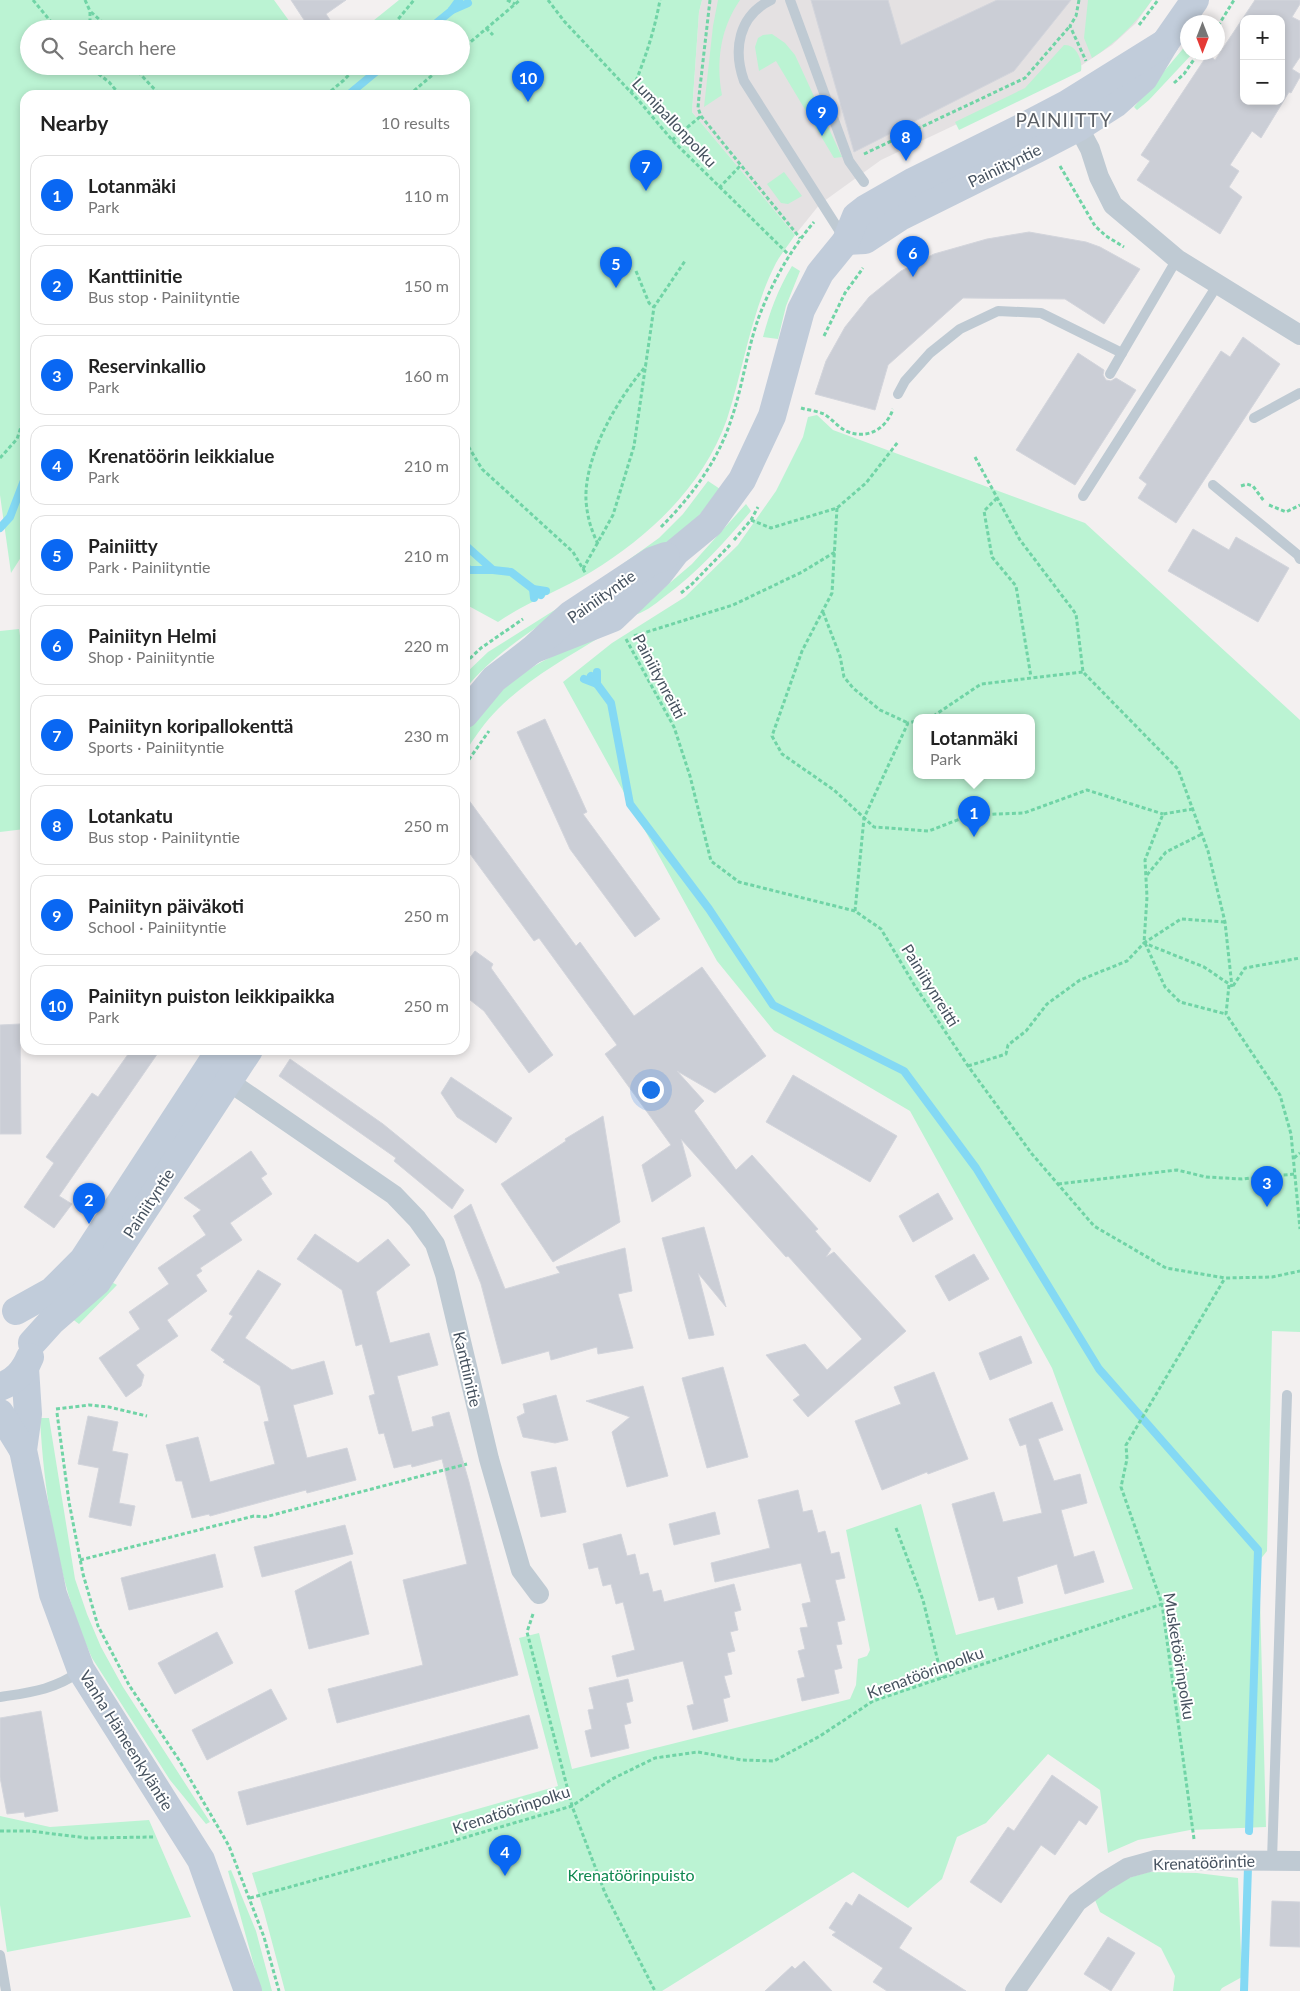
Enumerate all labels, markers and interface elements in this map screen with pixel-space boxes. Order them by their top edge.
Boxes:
north arrow [1180,15,1225,60]
map controls [1240,15,1285,105]
button: + [1240,15,1285,60]
search box [20,20,470,75]
icon: search [38,34,66,62]
text: Search here [78,36,176,59]
button: − [1240,60,1285,105]
pin: 10 [512,61,544,102]
street label: Lumipallonpolku [629,73,721,171]
pin: 9 [806,95,838,136]
district label: PAINIITTY [1015,108,1113,131]
text: Nearby [40,110,108,135]
text: 10 results [381,113,450,132]
pin: 8 [890,120,922,161]
street label: Painiityntie [964,139,1044,191]
pin: 7 [630,150,662,191]
text: Lotanmäki [88,174,176,197]
text: 1 [52,186,62,205]
text: 110 m [404,186,449,205]
text: Park [88,197,119,216]
pin: 6 [897,236,929,277]
pin: 5 [600,247,632,288]
text: Kanttiinitie [88,264,182,287]
text: 2 [52,276,62,295]
text: 150 m [404,276,449,295]
text: Bus stop · Painiityntie [88,287,240,306]
text: Reservinkallio [88,354,206,377]
text: 3 [52,366,62,385]
text: 160 m [404,366,449,385]
text: Park [88,377,119,396]
text: Krenatöörin leikkialue [88,444,274,467]
text: 4 [52,456,62,475]
text: 210 m [404,456,449,475]
text: Park [88,467,119,486]
text: Painiitty [88,534,158,557]
text: 5 [52,546,62,565]
text: 210 m [404,546,449,565]
text: Park · Painiityntie [88,557,210,576]
street label: Painiityntie [563,566,639,626]
text: Painiityn Helmi [88,624,217,647]
street label: Painiitynreitti [630,630,690,722]
text: 6 [52,636,62,655]
text: 220 m [404,636,449,655]
text: Shop · Painiityntie [88,647,215,666]
text: Painiityn koripallokenttä [88,714,293,737]
popup [913,714,1035,779]
text: 7 [52,726,62,745]
text: 230 m [404,726,449,745]
text: Lotanmäki [930,726,1018,749]
text: Sports · Painiityntie [88,737,224,756]
text: Park [930,749,961,768]
pin: 1 [958,796,990,837]
text: Lotankatu [88,804,173,827]
text: 8 [52,816,62,835]
text: 250 m [404,816,449,835]
text: Bus stop · Painiityntie [88,827,240,846]
text: Painiityn päiväkoti [88,894,244,917]
text: 9 [52,906,62,925]
text: 250 m [404,906,449,925]
text: School · Painiityntie [88,917,226,936]
street label: Painiitynreitti [898,940,964,1030]
text: Painiityn puiston leikkipaikka [88,984,335,1007]
text: 10 [48,996,66,1015]
text: 250 m [404,996,449,1015]
text: Park [88,1007,119,1026]
your location [638,1077,664,1103]
street label: Painiityntie [119,1165,177,1241]
pin: 3 [1251,1166,1283,1207]
pin: 2 [73,1183,105,1224]
street label: Kanttiinitie [450,1329,486,1409]
street label: Musketöörinpolku [1161,1591,1199,1721]
street label: Krenatöörinpolku [864,1642,986,1702]
street label: Vanha Hämeenkyläntie [76,1666,178,1814]
street label: Krenatöörinpolku [450,1781,572,1837]
pin: 4 [489,1835,521,1876]
street label: Krenatöörintie [1153,1851,1255,1873]
park label: Krenatöörinpuisto [567,1865,695,1884]

